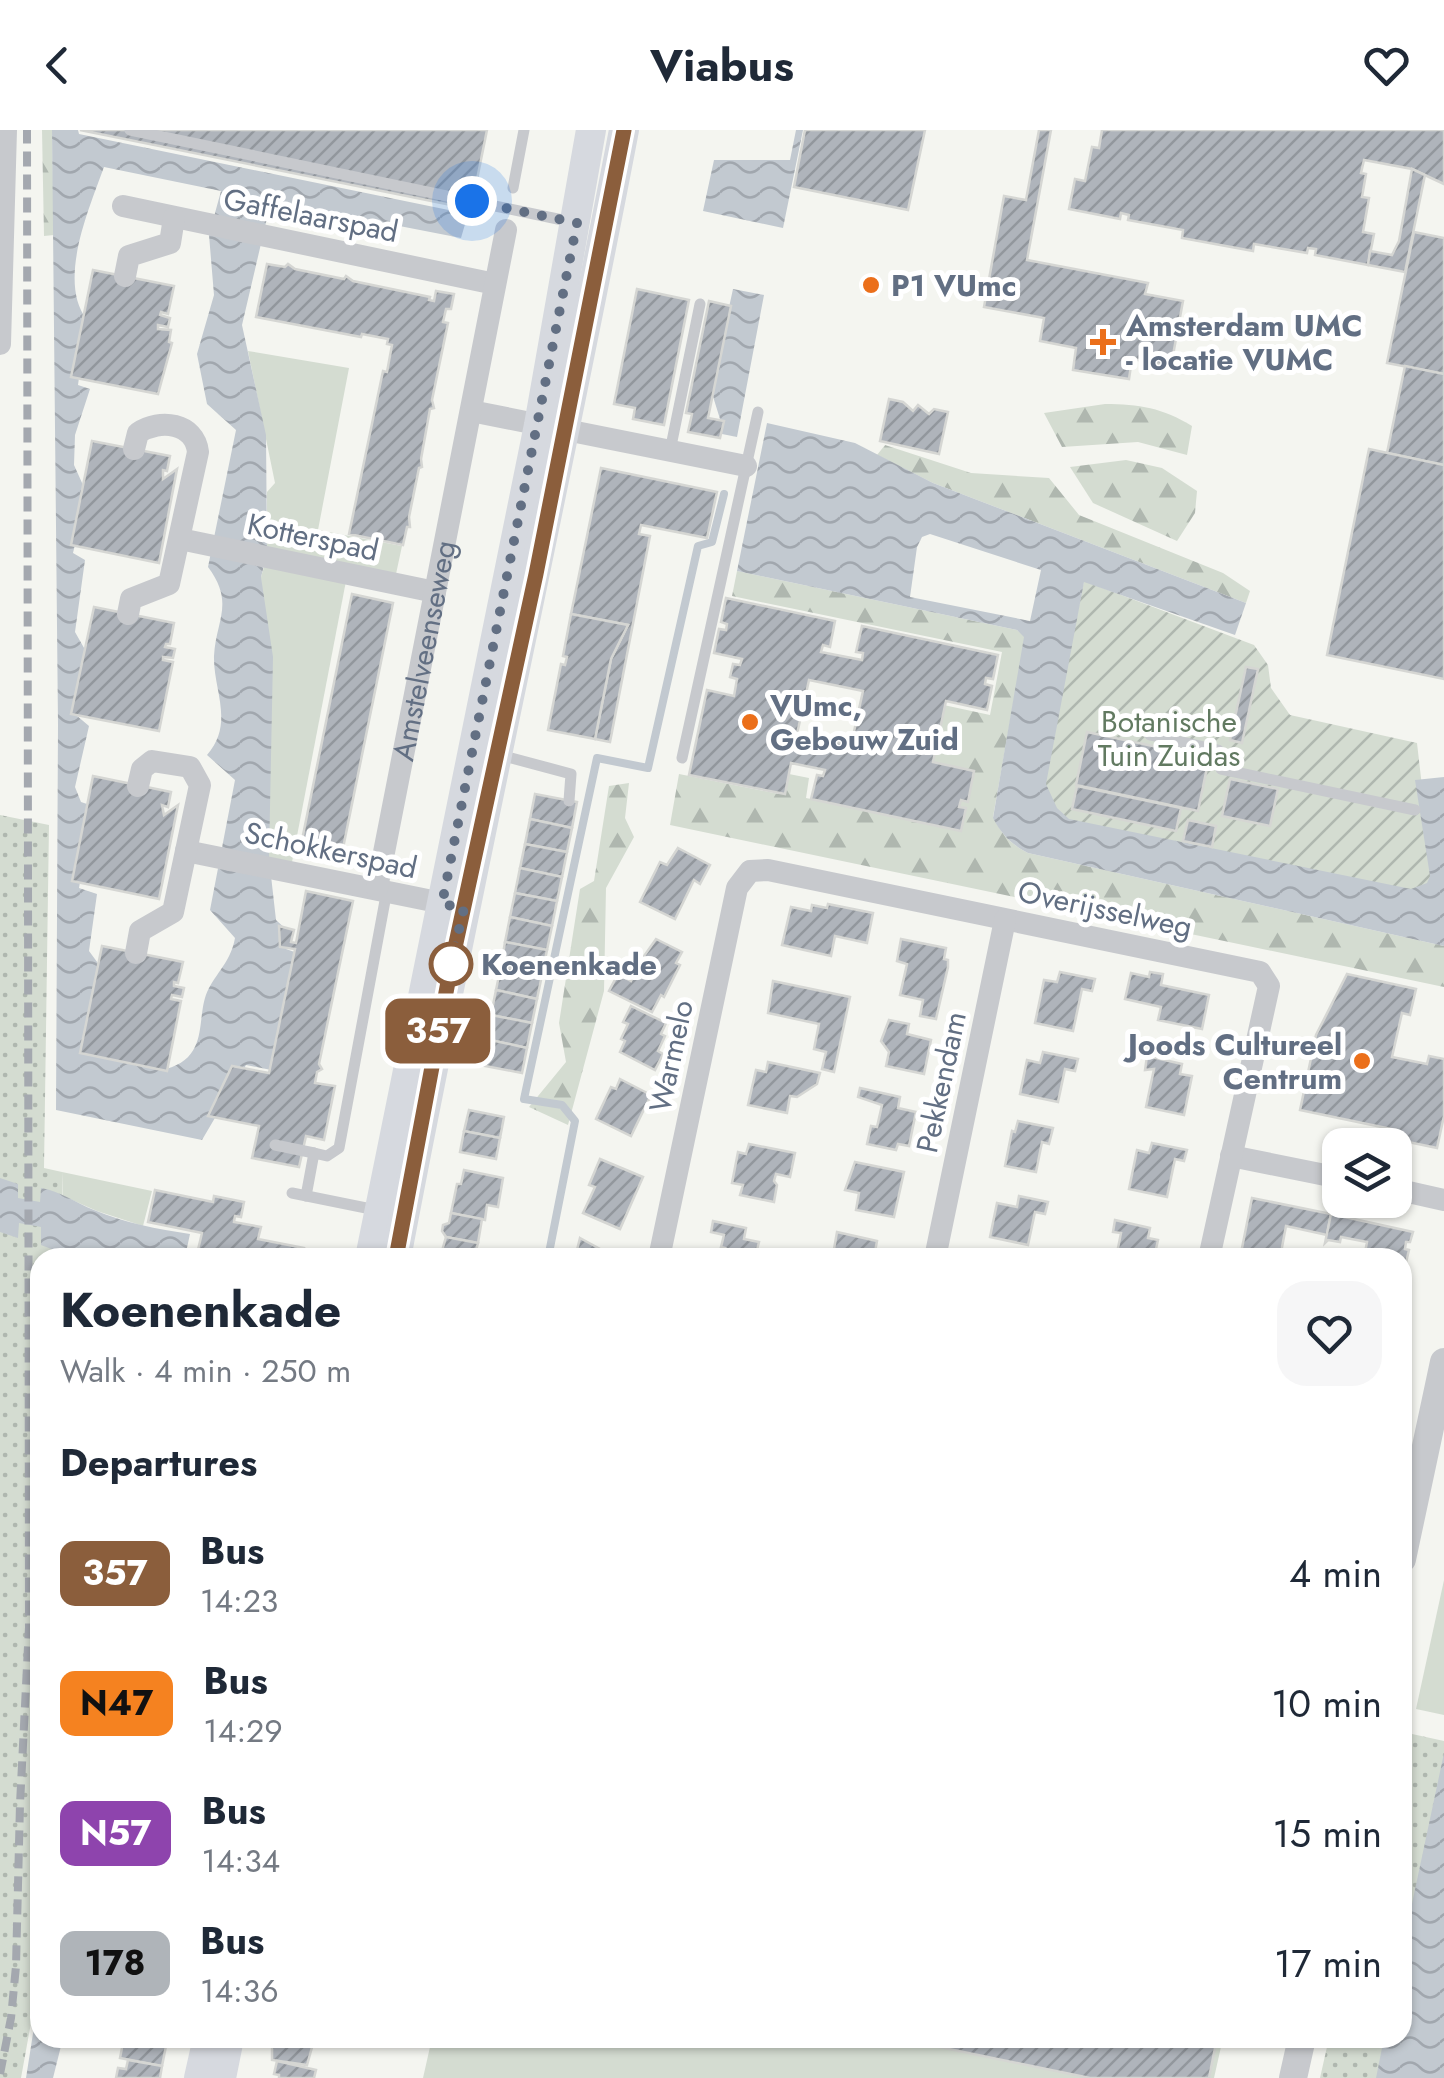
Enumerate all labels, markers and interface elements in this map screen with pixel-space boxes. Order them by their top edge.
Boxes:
text: Viabus [650,33,794,98]
icon: back [30,38,85,93]
icon: heart [1359,38,1414,93]
your location [447,176,497,226]
street label: Gaffelaarspad [220,177,402,253]
place label: P1 VUmc [891,264,1016,307]
marker: P1 VUmc [860,274,882,296]
place label: Amsterdam UMC - locatie VUMC [1125,304,1362,381]
marker: Amsterdam UMC - locatie VUMC [1090,329,1116,355]
street label: Kotterspad [243,502,383,572]
street label: Amstelveenseweg [381,537,466,765]
place label: VUmc, Gebouw Zuid [769,684,959,761]
park label: Botanische Tuin Zuidas [1098,700,1240,777]
marker: VUmc, Gebouw Zuid [739,711,761,733]
street label: Schokkerspad [241,811,421,889]
street label: Overijsselweg [1014,870,1196,948]
marker: Koenenkade [430,943,472,985]
place label: Koenenkade [481,943,657,986]
street label: Warmelo [638,996,704,1116]
line badge: 357 [380,998,496,1064]
text: 357 [405,1006,471,1056]
street label: Pekkendam [905,1008,977,1156]
place label: Joods Cultureel Centrum [1123,1023,1342,1100]
marker: Joods Cultureel Centrum [1351,1050,1373,1072]
map controls [1322,1128,1412,1218]
button: layers [1322,1128,1412,1218]
text: Koenenkade [60,1276,341,1345]
button: heart [1277,1281,1382,1386]
text: Walk · 4 min · 250 m [60,1348,351,1394]
text: Departures [60,1435,257,1490]
text: Bus [200,1523,264,1578]
text: 4 min [1289,1546,1382,1601]
text: 357 [82,1548,148,1598]
text: 14:23 [200,1578,278,1624]
text: Bus [203,1653,268,1708]
text: 10 min [1271,1676,1382,1731]
text: N47 [80,1678,153,1728]
text: 14:29 [203,1708,283,1754]
text: Bus [201,1783,266,1838]
text: 15 min [1273,1806,1382,1861]
text: N57 [80,1808,151,1858]
text: 14:34 [201,1838,280,1884]
text: Bus [200,1913,264,1968]
text: 17 min [1274,1936,1382,1991]
text: 178 [85,1938,145,1988]
text: 14:36 [200,1968,279,2014]

